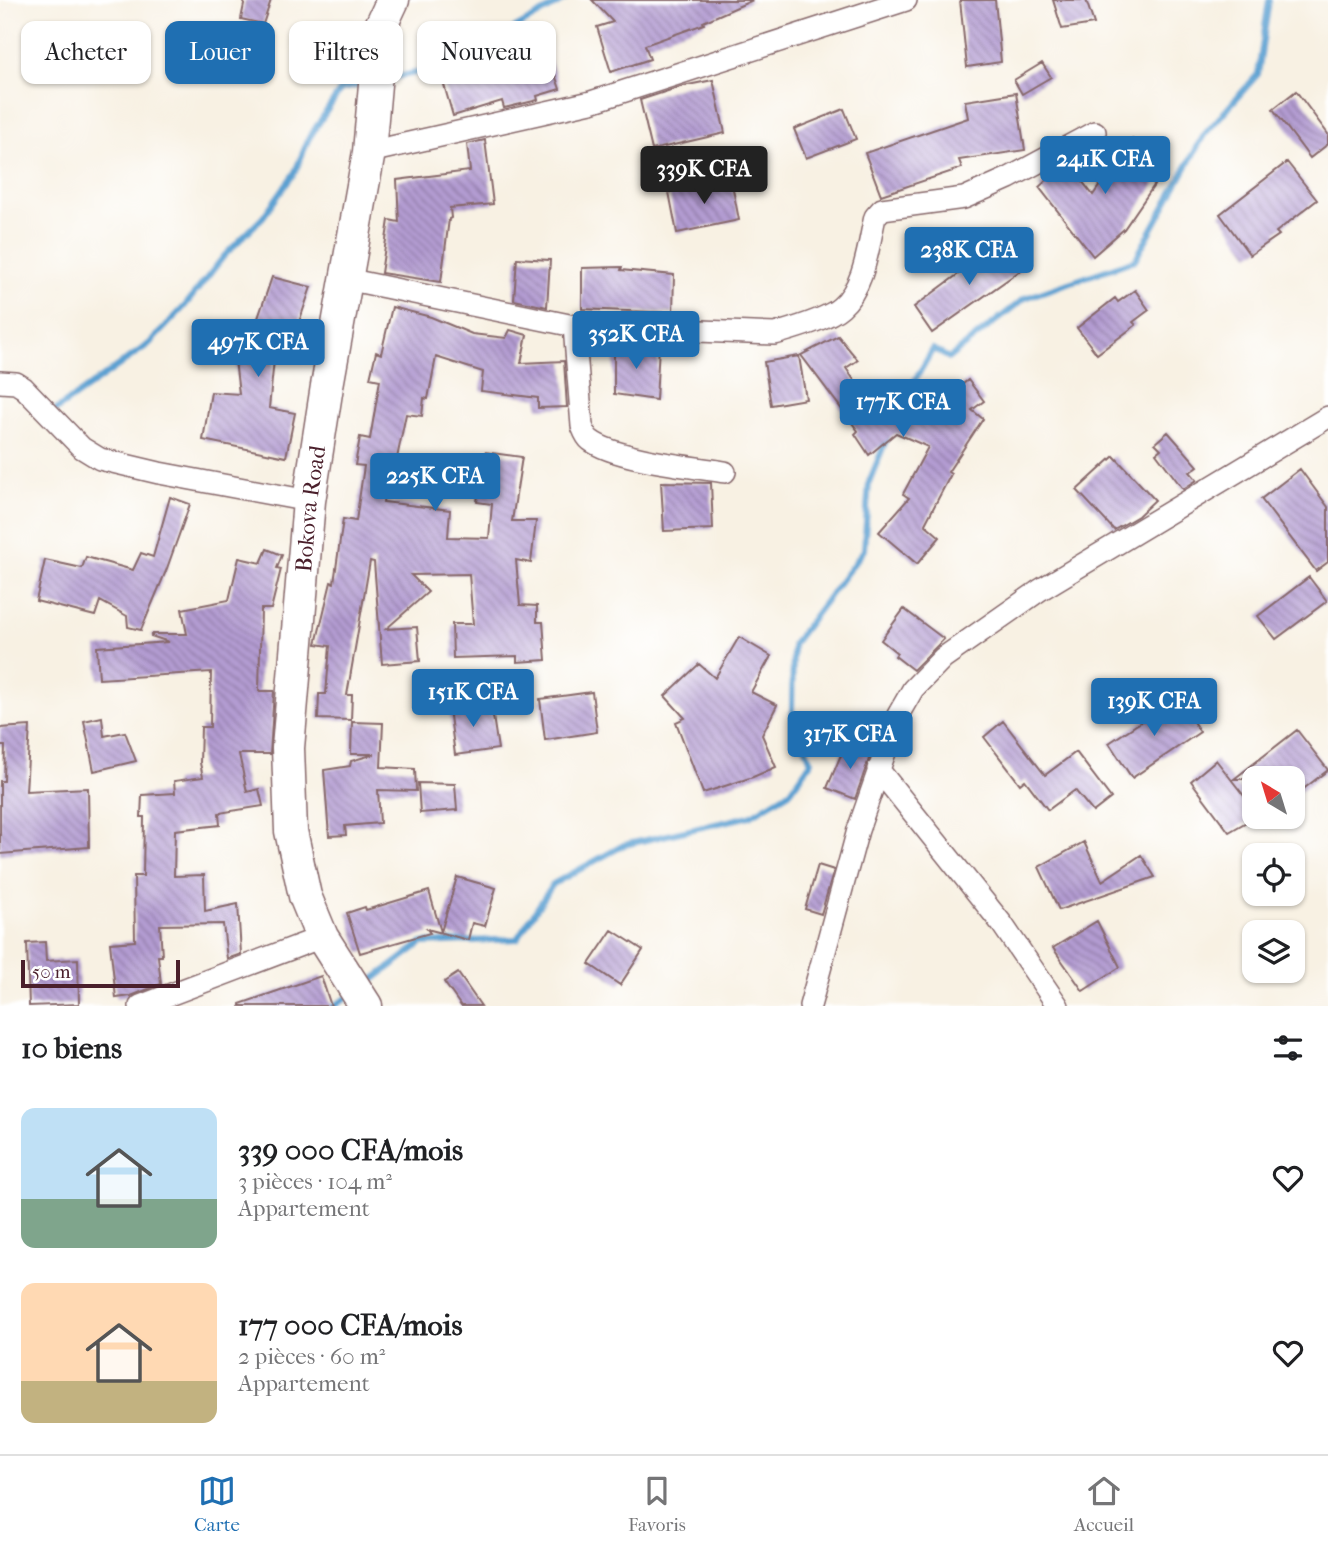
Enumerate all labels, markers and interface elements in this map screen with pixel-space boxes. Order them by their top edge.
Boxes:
chip: Acheter [21,21,151,84]
chip: Louer [165,21,275,84]
chip: Filtres [289,21,403,84]
chip: Nouveau [417,21,556,84]
pin: 241K CFA [1033,136,1177,196]
text: 241K CFA [1056,145,1154,172]
pin: 339K CFA [632,146,776,206]
text: 339K CFA [657,155,751,182]
pin: 238K CFA [897,228,1041,287]
text: 238K CFA [921,236,1017,263]
pin: 352K CFA [564,312,708,371]
pin: 497K CFA [186,320,330,379]
text: 352K CFA [588,320,684,347]
text: 497K CFA [208,328,308,355]
pin: 177K CFA [831,380,975,439]
text: 177K CFA [856,388,950,415]
street label: Bokova Road [290,443,331,573]
pin: 225K CFA [363,454,507,513]
text: 225K CFA [386,462,484,489]
pin: 151K CFA [401,670,545,729]
text: 151K CFA [428,678,518,705]
pin: 139K CFA [1082,678,1226,738]
text: 139K CFA [1107,687,1201,714]
pin: 317K CFA [778,712,922,771]
text: 317K CFA [804,720,896,747]
north arrow [1242,766,1306,830]
map controls [1242,766,1305,983]
button: locate [1242,843,1305,906]
button: layers [1242,920,1305,983]
scale bar [21,957,180,989]
text: 50 m [32,961,71,983]
icon: filters [1269,1029,1307,1067]
text: 10 biens [21,1031,122,1066]
text: 339 000 CFA/mois [238,1133,463,1168]
icon: home [77,1136,161,1220]
icon: heart [1269,1159,1307,1197]
text: 3 pièces · 104 m² [238,1168,392,1195]
text: Appartement [238,1195,370,1222]
text: 177 000 CFA/mois [238,1308,463,1343]
icon: home [77,1311,161,1395]
icon: heart [1269,1334,1307,1372]
text: 2 pièces · 60 m² [238,1343,385,1370]
text: Appartement [238,1370,370,1397]
tab: Carte [194,1472,240,1536]
tab: Favoris [628,1472,686,1536]
tab: Accueil [1074,1472,1134,1536]

